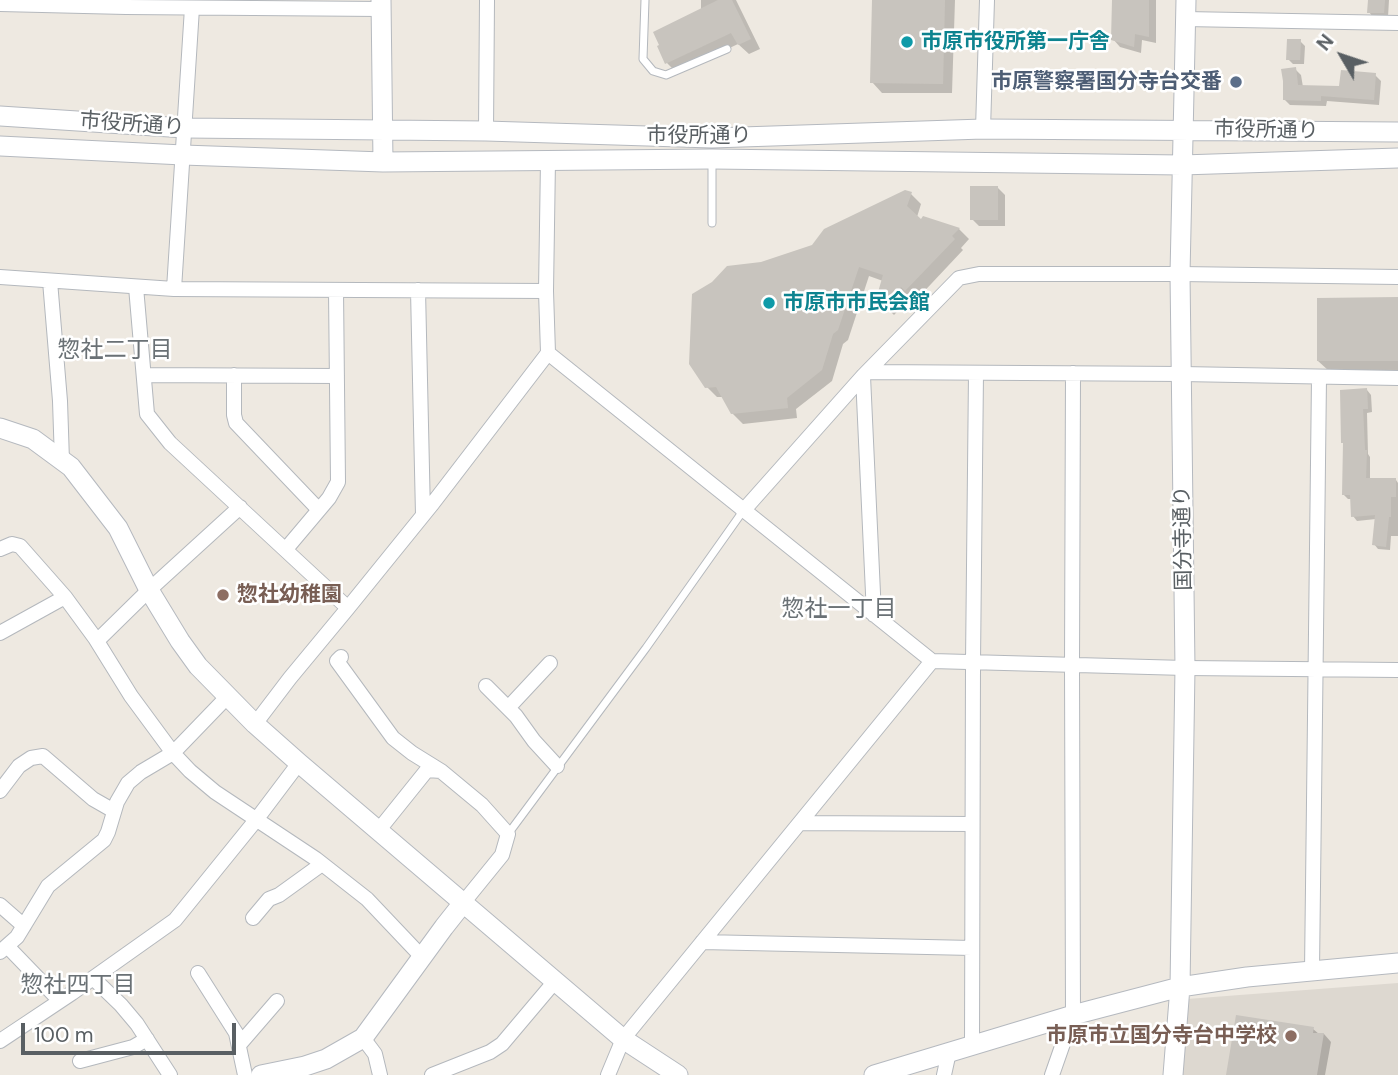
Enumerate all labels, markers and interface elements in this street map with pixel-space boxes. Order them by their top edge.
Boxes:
north arrow [1307,21,1377,91]
place label: 市原市役所第一庁舎 [921,29,1110,55]
text: N [1311,29,1339,56]
marker: 市原市役所第一庁舎 [899,34,915,50]
place label: 市原警察署国分寺台交番 [991,69,1222,95]
marker: 市原警察署国分寺台交番 [1228,74,1244,90]
street label: 市役所通り [79,109,185,141]
street label: 市役所通り [1213,117,1319,145]
street label: 市役所通り [647,123,751,149]
place label: 市原市市民会館 [783,290,930,316]
marker: 市原市市民会館 [761,295,777,311]
district label: 惣社二丁目 [58,337,172,365]
street label: 国分寺通り [1170,485,1198,591]
place label: 惣社幼稚園 [237,582,342,608]
marker: 惣社幼稚園 [215,587,231,603]
district label: 惣社一丁目 [782,596,896,624]
district label: 惣社四丁目 [21,972,135,1000]
scale bar [24,1009,240,1052]
text: 100 m [34,1021,94,1049]
place label: 市原市立国分寺台中学校 [1046,1023,1277,1049]
marker: 市原市立国分寺台中学校 [1283,1028,1299,1044]

